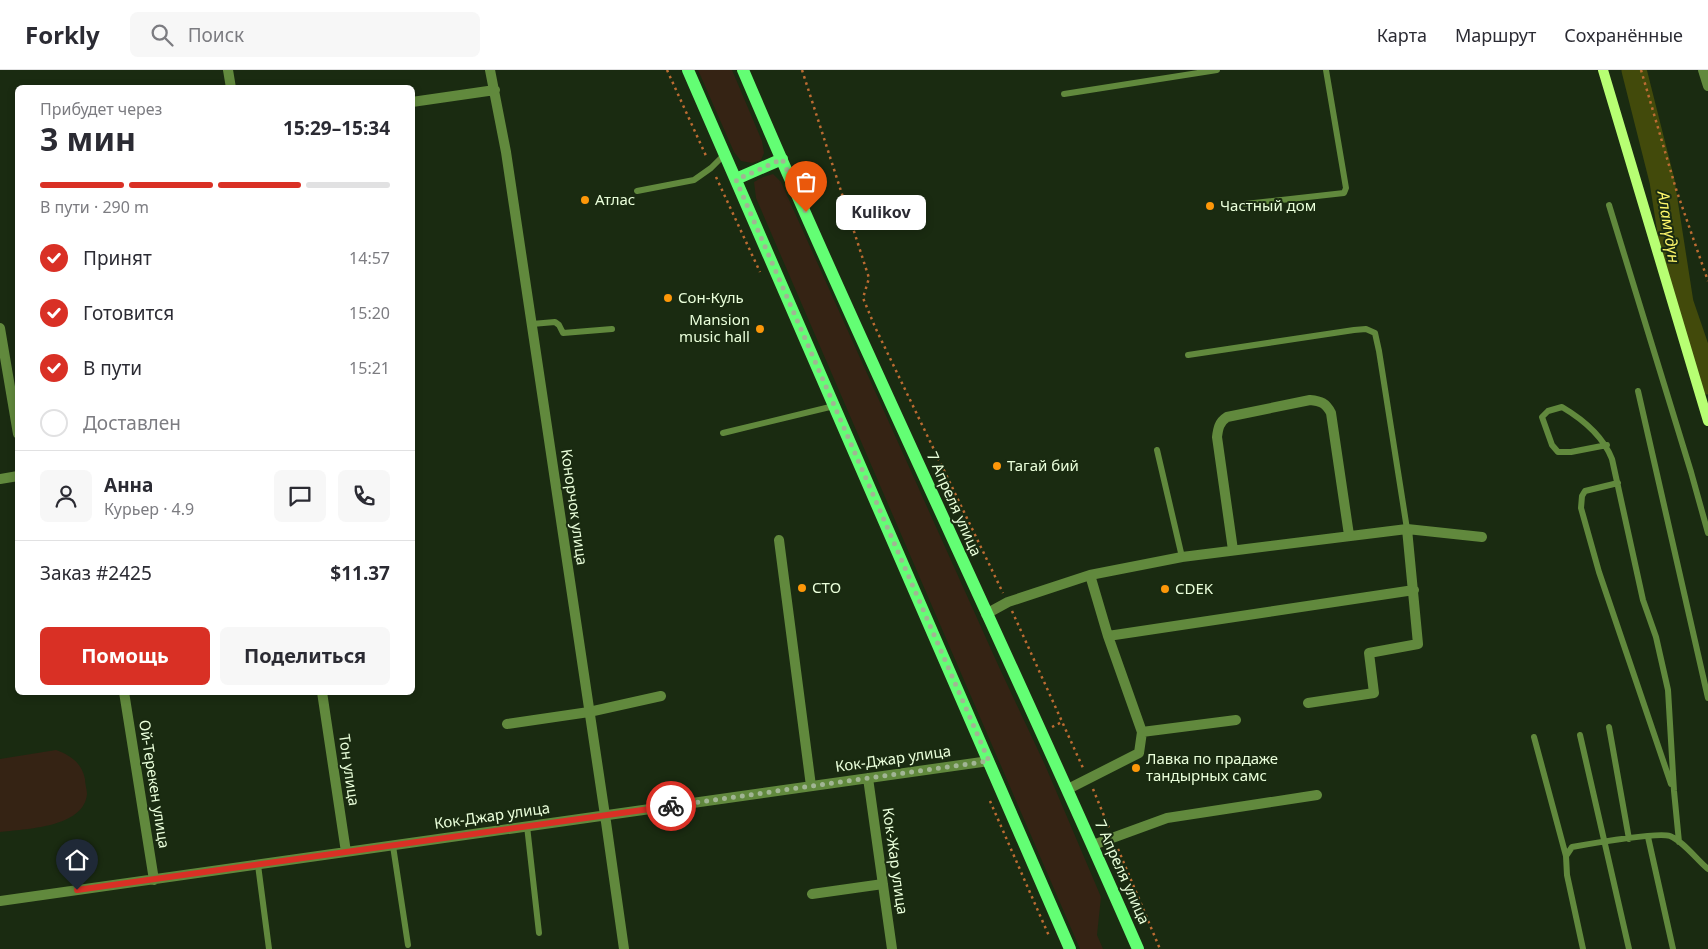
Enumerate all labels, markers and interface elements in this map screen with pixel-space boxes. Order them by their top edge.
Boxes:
search box [130,12,480,57]
text: Forkly [25,18,100,51]
icon: search [148,21,176,49]
text: Поиск [188,22,244,48]
text: Карта [1377,23,1427,47]
text: Маршрут [1455,23,1536,47]
text: Сохранённые [1564,23,1683,47]
text: Прибудет через [40,98,162,120]
text: 15:29–15:34 [283,115,390,141]
text: 3 мин [40,117,136,160]
pin [785,161,827,212]
icon: bag [792,168,820,196]
water label: Аламүдүн [1652,188,1686,265]
place label: Атлас [595,189,635,209]
marker: Атлас [579,194,591,206]
callout: Kulikov [836,194,926,230]
place label: Частный дом [1220,195,1316,215]
text: В пути · 290 m [40,196,149,218]
marker: Частный дом [1204,200,1216,212]
text: Kulikov [851,201,911,223]
icon: check [40,244,68,272]
text: Принят [83,245,152,271]
text: 14:57 [349,247,390,269]
place label: Сон-Куль [678,287,744,307]
marker: Сон-Куль [662,292,674,304]
icon: check [40,299,68,327]
text: Готовится [83,300,174,326]
text: 15:20 [349,302,390,324]
place label: Mansion music hall [679,309,750,346]
marker: Mansion music hall [754,323,766,335]
icon: check [40,354,68,382]
text: В пути [83,355,142,381]
text: 15:21 [349,357,390,379]
text: Доставлен [83,410,181,436]
street label: Конорчок улица [557,447,593,566]
street label: 7 Апреля улица [923,448,987,559]
place label: Тагай бий [1007,455,1079,475]
marker: Тагай бий [991,460,1003,472]
button: person [40,470,92,522]
button: chat [274,470,326,522]
button: phone [338,470,390,522]
text: Анна [104,472,153,498]
text: Курьер · 4.9 [104,498,194,520]
text: Заказ #2425 [40,560,152,586]
text: $11.37 [330,560,390,586]
place label: СТО [812,577,841,597]
place label: CDEK [1175,578,1214,598]
marker: СТО [796,582,808,594]
marker: CDEK [1159,583,1171,595]
button: Помощь [40,627,210,685]
button: Поделиться [220,627,390,685]
street label: Ой-Терекен улица [135,718,175,850]
street label: Тон улица [335,733,365,807]
street label: Кок-Джар улица [834,740,952,776]
place label: Лавка по прадаже тандырных самс [1146,748,1278,785]
marker: Лавка по прадаже тандырных самс [1130,762,1142,774]
courier [646,781,696,831]
icon: bike [657,792,685,820]
street label: Кок-Джар улица [433,797,551,833]
street label: Кок-Жар улица [879,806,913,916]
street label: 7 Апреля улица [1091,816,1155,927]
pin [56,839,98,890]
icon: home [63,846,91,874]

